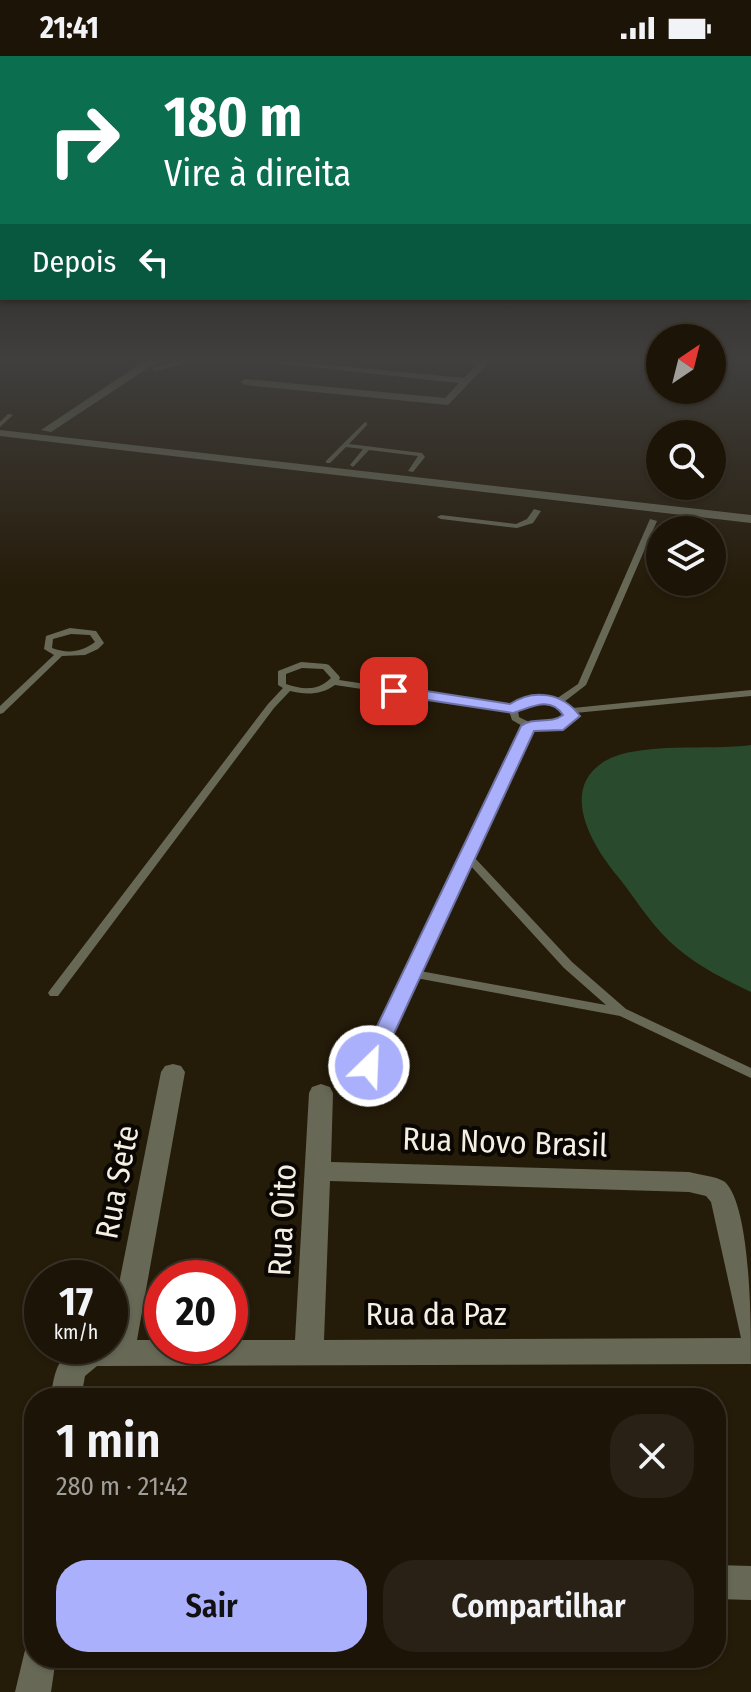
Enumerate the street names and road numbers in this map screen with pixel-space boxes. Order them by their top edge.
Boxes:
street label: Rua Novo Brasil [402,1119,608,1165]
street label: Rua Sete [87,1122,147,1242]
street label: Rua Oito [260,1163,304,1277]
street label: Rua da Paz [365,1295,507,1333]

